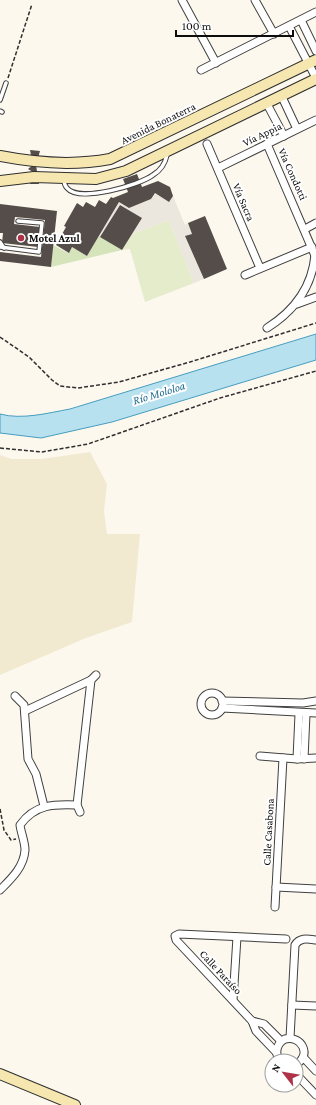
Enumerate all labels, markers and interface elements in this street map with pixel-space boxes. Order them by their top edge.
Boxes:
scale bar [176,12,293,38]
text: 100 m [182,19,212,33]
street label: Avenida Bonaterra [119,100,197,146]
street label: Vía Appia [241,119,284,149]
street label: Vía Condotti [276,146,310,202]
street label: Vía Sacra [231,181,257,223]
place label: Motel Azul [29,232,80,244]
marker: Motel Azul [16,233,26,243]
water label: Río Mololoa [131,378,187,408]
street label: Calle Casabona [260,798,276,866]
street label: Calle Paraíso [197,947,245,997]
north arrow [264,1053,304,1093]
text: N [268,1061,283,1074]

